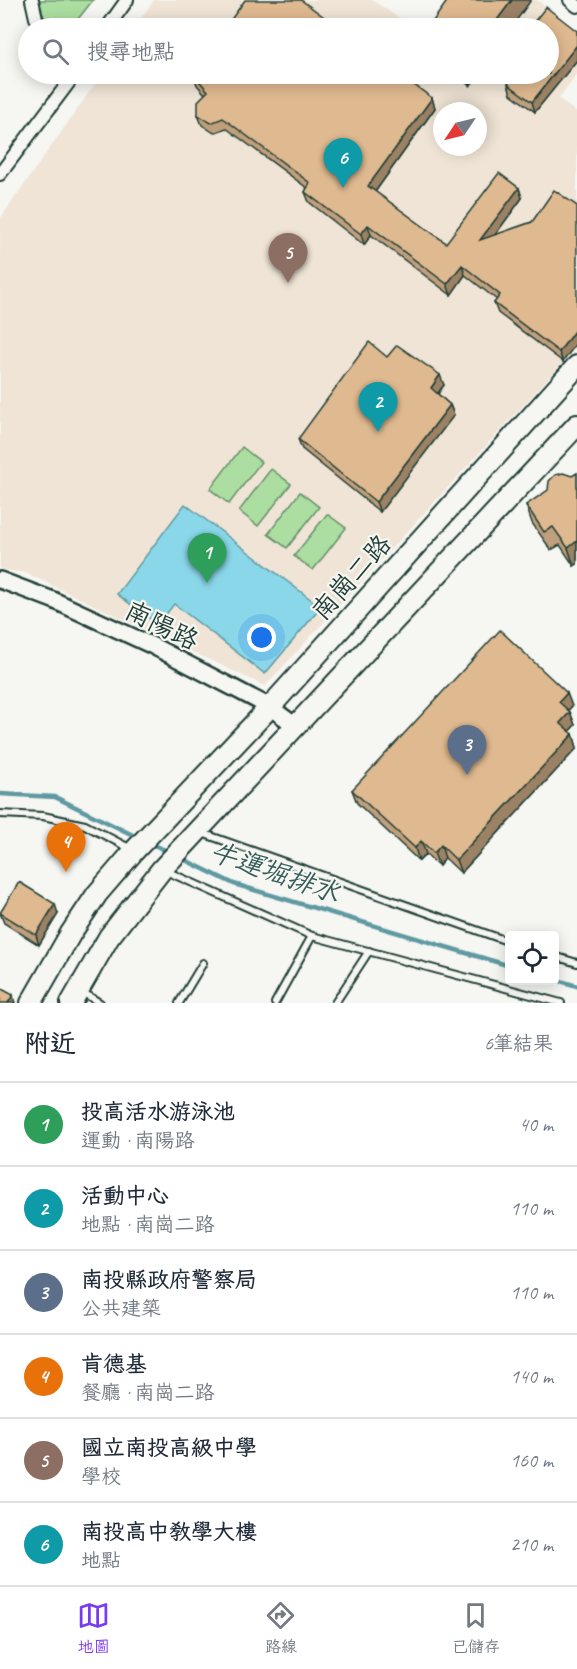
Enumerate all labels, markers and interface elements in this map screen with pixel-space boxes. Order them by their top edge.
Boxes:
search box [18,18,559,84]
icon: search [39,35,72,68]
text: 搜尋地點 [87,38,175,66]
north arrow [433,102,487,156]
pin: 6 [324,138,362,188]
pin: 5 [268,234,308,283]
pin: 2 [358,382,398,432]
street label: 南崗二路 [304,528,398,627]
pin: 1 [188,534,226,583]
street label: 南陽路 [119,594,204,657]
your location [247,623,276,652]
pin: 3 [448,726,486,775]
pin: 4 [46,822,86,872]
water label: 牛運堀排水 [206,834,345,910]
map controls [505,931,559,985]
button: locate [505,931,559,985]
text: 附近 [24,1027,76,1060]
text: 6筆結果 [484,1031,553,1056]
text: 投高活水游泳池 [81,1098,235,1126]
text: 1 [39,1112,48,1137]
text: 40 m [519,1112,553,1137]
text: 運動 · 南陽路 [81,1128,194,1153]
text: 活動中心 [81,1182,169,1210]
text: 2 [39,1196,48,1221]
text: 110 m [510,1196,553,1221]
text: 地點 · 南崗二路 [81,1212,214,1237]
text: 南投縣政府警察局 [81,1266,257,1294]
text: 3 [39,1280,48,1305]
text: 110 m [510,1280,553,1305]
text: 公共建築 [81,1296,161,1321]
text: 肯德基 [81,1350,147,1378]
text: 4 [39,1364,48,1389]
text: 140 m [510,1364,553,1389]
text: 餐廳 · 南崗二路 [81,1380,214,1405]
text: 國立南投高級中學 [81,1434,257,1462]
text: 5 [39,1448,48,1473]
text: 160 m [510,1448,553,1473]
text: 學校 [81,1464,121,1489]
text: 南投高中教學大樓 [81,1518,257,1546]
text: 6 [39,1532,48,1557]
text: 210 m [510,1532,553,1557]
text: 地點 [81,1548,121,1573]
tab: 地圖 [77,1599,110,1657]
tab: 路線 [264,1599,297,1657]
tab: 已儲存 [452,1599,500,1657]

